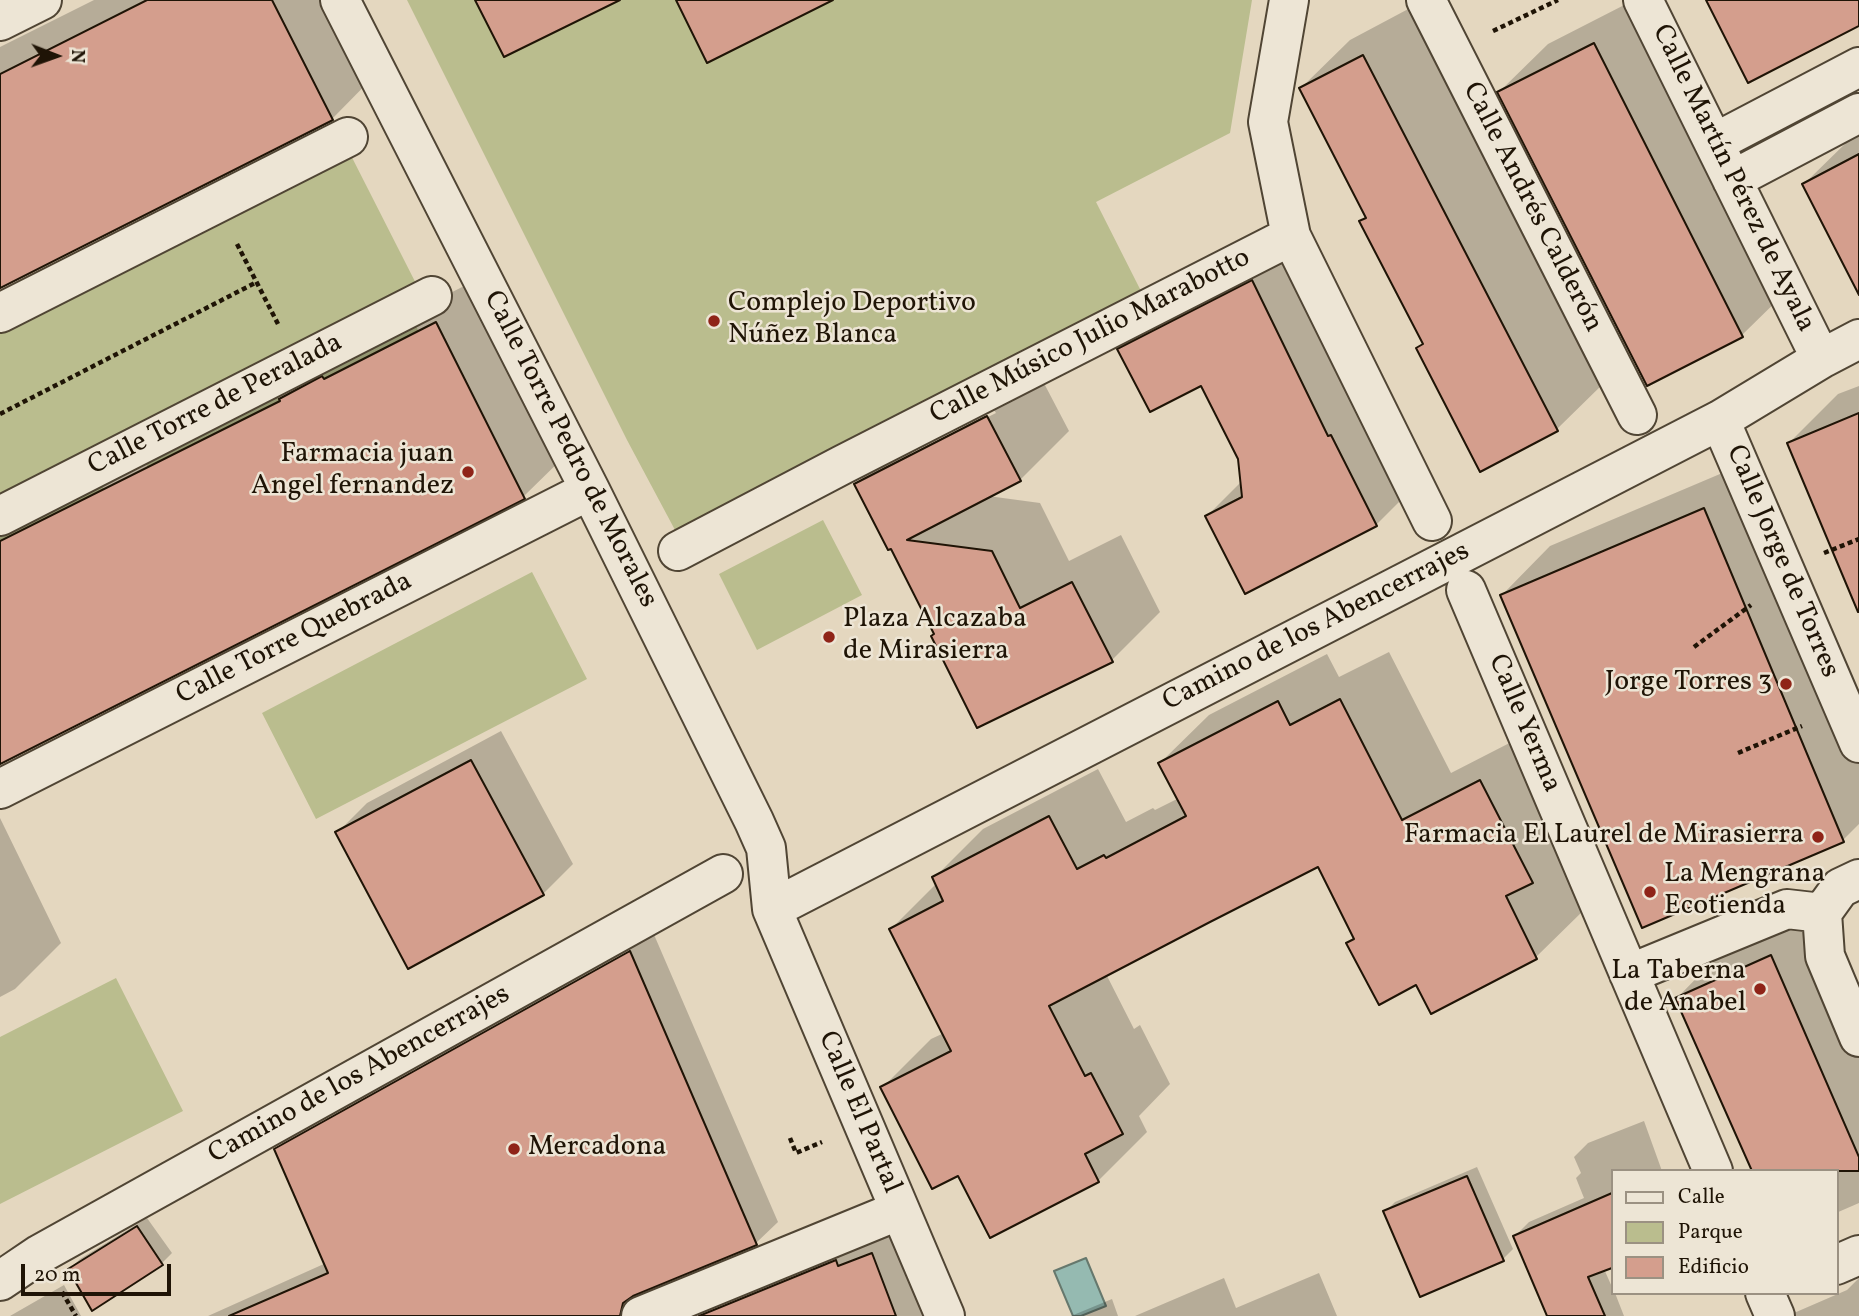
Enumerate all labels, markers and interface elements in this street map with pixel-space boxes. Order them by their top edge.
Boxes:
street label: Calle Martín Pérez de Ayala [1643,20,1821,338]
north arrow [21,21,91,91]
text: N [64,49,90,63]
street label: Calle Andrés Calderón [1453,78,1609,338]
street label: Calle Músico Julio Marabotto [925,243,1257,433]
street label: Calle Torre Pedro de Morales [474,286,664,614]
place label: Complejo Deportivo Núñez Blanca [728,288,976,354]
marker: Complejo Deportivo Núñez Blanca [706,313,722,329]
street label: Calle Torre de Peralada [83,327,349,485]
place label: Farmacia juan Angel fernandez [251,439,454,505]
street label: Calle Jorge de Torres [1717,441,1845,683]
marker: Farmacia juan Angel fernandez [460,464,476,480]
street label: Camino de los Abencerrajes [1158,536,1476,720]
street label: Calle Torre Quebrada [172,566,418,714]
place label: Plaza Alcazaba de Mirasierra [843,604,1027,670]
marker: Plaza Alcazaba de Mirasierra [821,629,837,645]
street label: Calle Yerma [1479,650,1567,798]
place label: Jorge Torres 3 [1605,667,1772,701]
marker: Jorge Torres 3 [1778,676,1794,692]
place label: Farmacia El Laurel de Mirasierra [1404,820,1804,854]
marker: Farmacia El Laurel de Mirasierra [1810,829,1826,845]
place label: La Mengrana Ecotienda [1664,859,1825,925]
marker: La Mengrana Ecotienda [1642,884,1658,900]
place label: La Taberna de Anabel [1611,956,1746,1022]
street label: Camino de los Abencerrajes [203,979,517,1173]
marker: La Taberna de Anabel [1752,981,1768,997]
street label: Calle El Partal [809,1027,907,1199]
place label: Mercadona [528,1132,666,1166]
marker: Mercadona [506,1141,522,1157]
legend [1610,1169,1838,1295]
text: Calle [1678,1183,1725,1212]
text: Parque [1678,1218,1743,1247]
scale bar [24,1250,175,1294]
text: Edificio [1678,1253,1749,1282]
text: 20 m [34,1261,80,1290]

